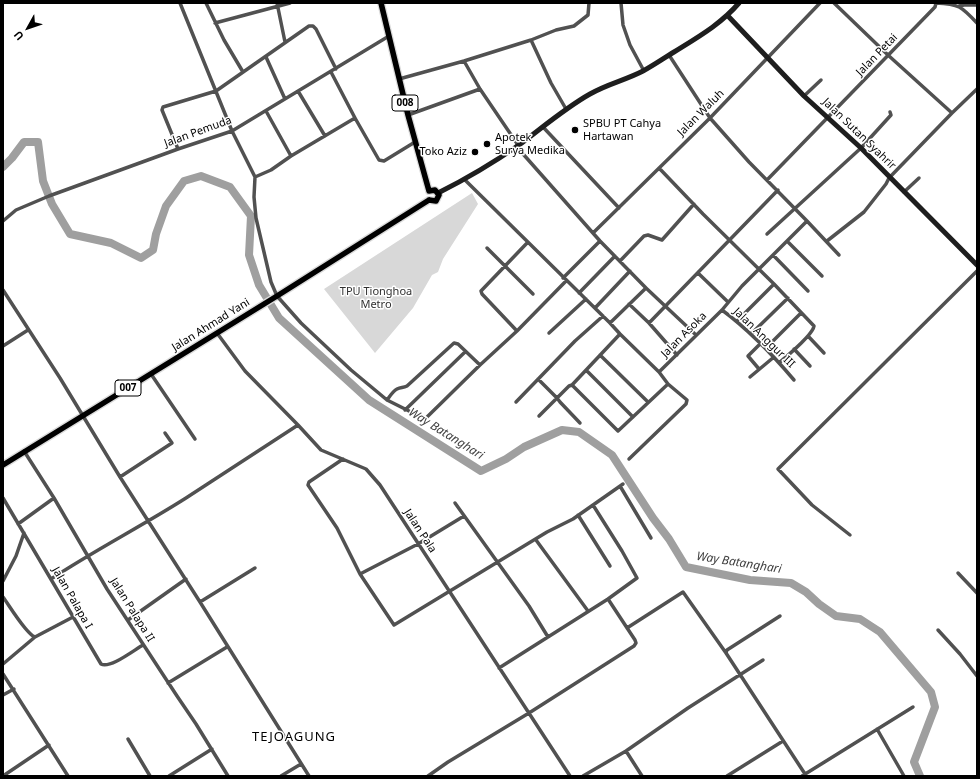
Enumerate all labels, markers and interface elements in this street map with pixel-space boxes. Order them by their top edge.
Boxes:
north arrow [8,8,48,48]
text: U [10,28,27,44]
street label: Jalan Petai [854,31,900,79]
street label: Jalan Waluh [675,87,727,139]
road number: 008 [392,95,418,111]
street label: Jalan Sutan Syahrir [820,96,898,172]
street label: Jalan Pemuda [163,114,233,150]
place label: SPBU PT Cahya Hartawan [583,117,661,143]
marker: SPBU PT Cahya Hartawan [570,125,580,135]
place label: Apotek Surya Medika [495,131,565,157]
marker: Apotek Surya Medika [482,139,492,149]
place label: Toko Aziz [419,145,467,159]
marker: Toko Aziz [470,147,480,157]
park label: TPU Tionghoa Metro [340,285,412,311]
street label: Jalan Ahmad Yani [170,296,252,354]
street label: Jalan Anggur III [730,305,798,371]
street label: Jalan Asoka [659,310,709,360]
road number: 007 [115,380,141,396]
water label: Way Batanghari [406,405,486,463]
street label: Jalan Pala [401,507,439,555]
water label: Way Batanghari [695,549,783,577]
street label: Jalan Palapa I [49,565,95,631]
street label: Jalan Palapa II [107,576,157,644]
district label: TEJOAGUNG [252,729,336,745]

